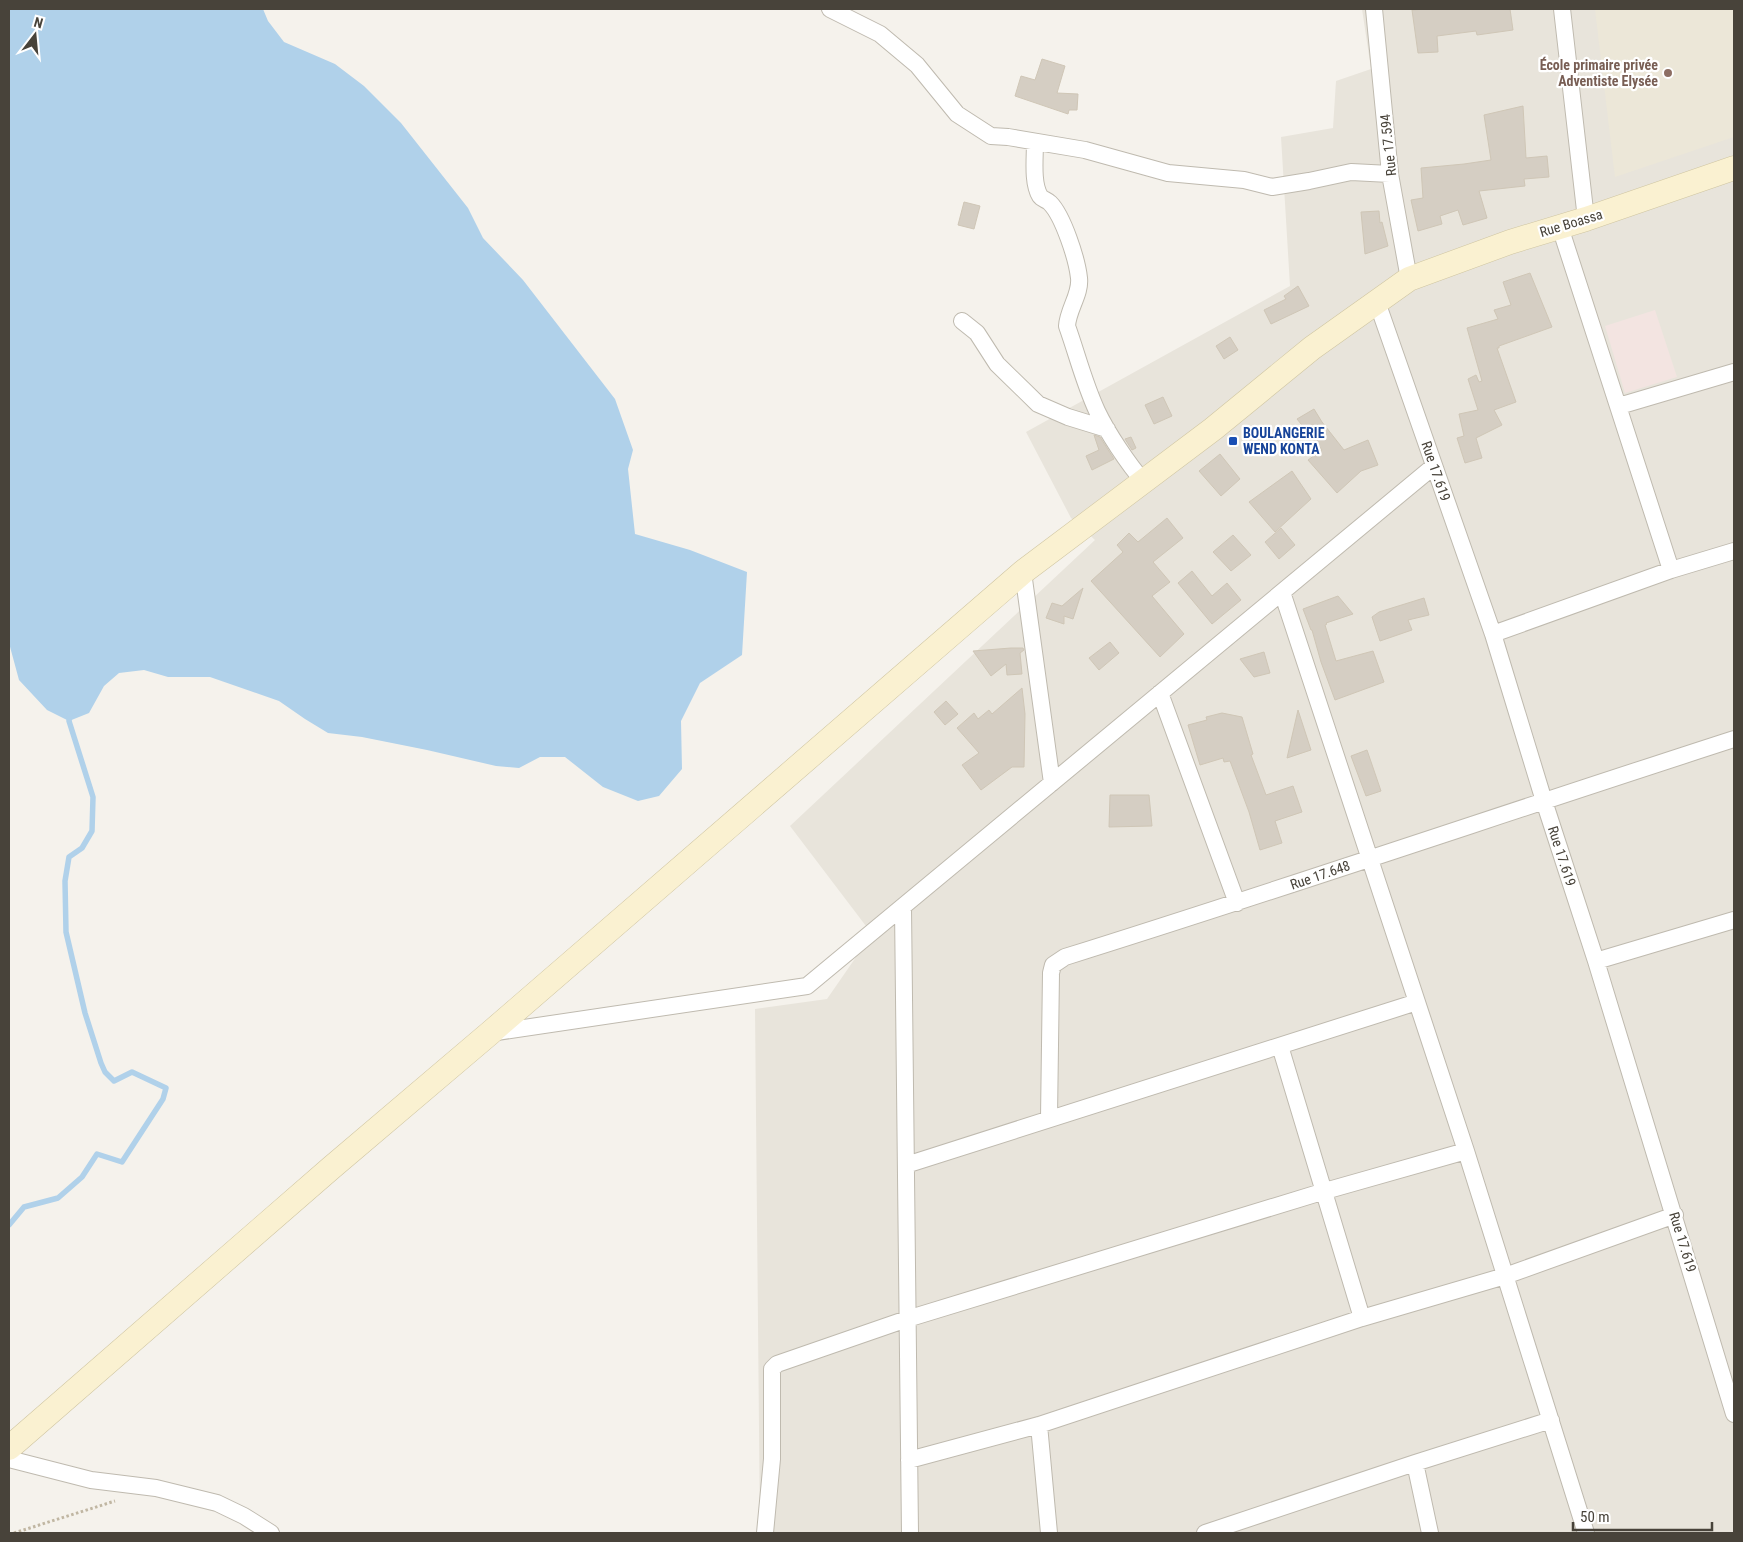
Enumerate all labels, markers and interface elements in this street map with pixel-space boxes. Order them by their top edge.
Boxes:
north arrow [10,10,60,60]
text: N [32,14,45,31]
place label: École primaire privée Adventiste Elysée [1540,56,1658,89]
marker: École primaire privée Adventiste Elysée [1662,67,1674,79]
street label: Rue 17.594 [1377,113,1399,177]
street label: Rue Boassa [1538,206,1604,240]
place label: BOULANGERIE WEND KONTA [1243,425,1325,457]
marker: BOULANGERIE WEND KONTA [1227,435,1239,447]
street label: Rue 17.619 [1418,439,1454,503]
street label: Rue 17.619 [1545,824,1579,888]
street label: Rue 17.648 [1288,857,1352,893]
street label: Rue 17.619 [1666,1210,1700,1274]
scale bar [1573,1500,1712,1532]
text: 50 m [1580,1508,1610,1526]

